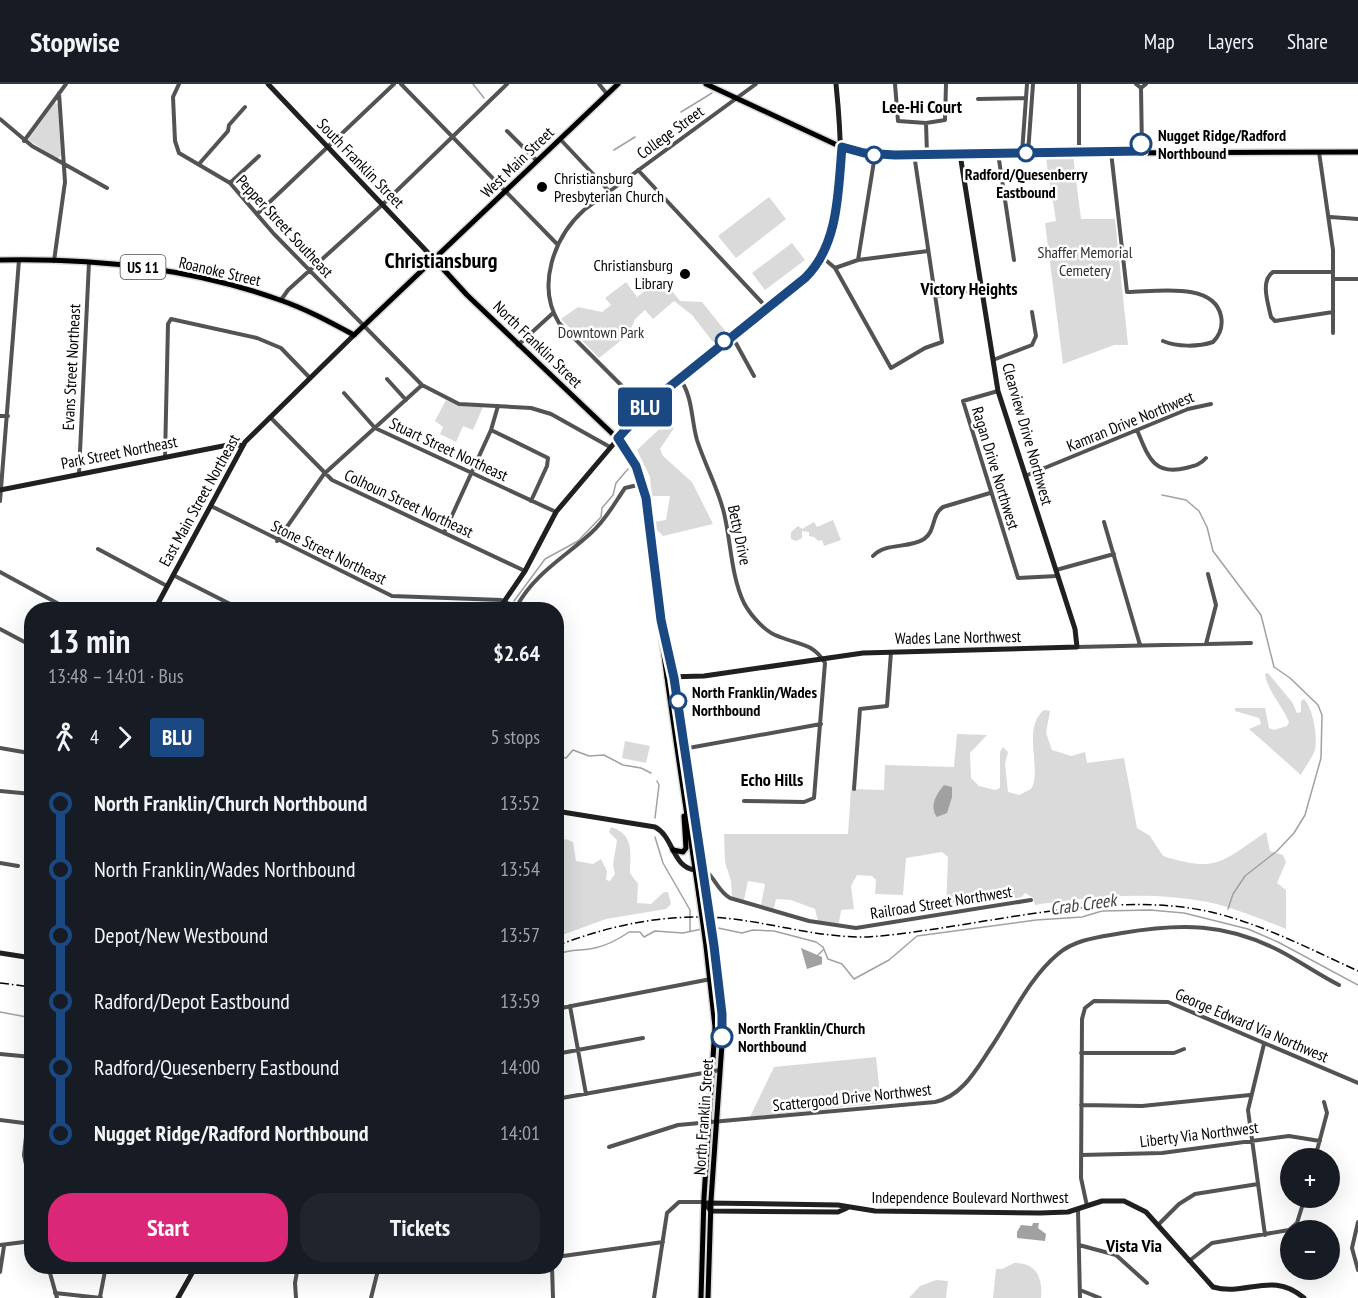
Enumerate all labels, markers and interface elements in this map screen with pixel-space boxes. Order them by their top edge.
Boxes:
text: Stopwise [30,23,120,60]
text: Map [1144,28,1175,55]
text: Layers [1208,28,1254,55]
text: Share [1287,28,1328,55]
district label: Lee-Hi Court [882,95,963,118]
street label: College Street [633,101,708,163]
street label: South Franklin Street [313,114,409,212]
street label: West Main Street [476,122,558,202]
place label: Nugget Ridge/Radford Northbound [1158,125,1286,163]
marker: Nugget Ridge/Radford Northbound [1130,133,1152,155]
marker: Radford/Quesenberry Eastbound [1017,144,1035,162]
unlabelled marker [865,146,883,164]
place label: Radford/Quesenberry Eastbound [965,164,1088,202]
place label: Christiansburg Presbyterian Church [554,168,664,206]
street label: Pepper Street Southeast [232,170,338,282]
marker: Christiansburg Presbyterian Church [535,180,549,194]
park label: Shaffer Memorial Cemetery [1038,242,1133,280]
district label: Christiansburg [385,246,497,274]
street label: Roanoke Street [177,252,263,290]
road number: US 11 [120,255,166,279]
place label: Christiansburg Library [593,255,673,293]
marker: Christiansburg Library [678,267,692,281]
district label: Victory Heights [919,277,1018,300]
street label: North Franklin Street [489,296,587,392]
street label: Evans Street Northeast [58,303,84,431]
park label: Downtown Park [558,322,645,342]
unlabelled marker [715,332,733,350]
street label: Clearview Drive Northwest [998,361,1058,508]
street label: Kamran Drive Northwest [1063,386,1197,456]
line badge: BLU [610,388,680,426]
text: BLU [630,394,660,421]
street label: Ragan Drive Northwest [968,404,1024,533]
street label: Stuart Street Northeast [387,413,512,485]
street label: East Main Street Northeast [154,430,244,570]
street label: Park Street Northeast [59,431,179,473]
street label: Colhoun Street Northeast [341,464,477,542]
street label: Betty Drive [724,503,756,567]
street label: Stone Street Northeast [268,515,391,589]
text: 13 min [48,619,130,662]
street label: Wades Lane Northwest [895,626,1022,648]
text: $2.64 [493,639,540,667]
text: 13:48 – 14:01 · Bus [48,663,183,689]
place label: North Franklin/Wades Northbound [692,682,817,720]
marker: North Franklin/Wades Northbound [669,692,687,710]
icon: walk [48,721,81,754]
icon: forward [108,721,141,754]
text: 4 [90,724,99,750]
text: BLU [162,724,192,751]
text: 5 stops [491,724,540,750]
district label: Echo Hills [741,768,803,791]
text: North Franklin/Church Northbound [94,789,367,817]
text: 13:52 [500,790,540,816]
text: North Franklin/Wades Northbound [94,855,355,883]
text: 13:54 [500,856,540,882]
street label: Railroad Street Northwest [869,881,1014,923]
water label: Crab Creek [1049,888,1119,920]
text: Depot/New Westbound [94,921,268,949]
text: 13:57 [500,922,540,948]
street label: George Edward Via Northwest [1172,984,1332,1067]
text: Radford/Depot Eastbound [94,987,290,1015]
text: 13:59 [500,988,540,1014]
place label: North Franklin/Church Northbound [738,1018,865,1056]
marker: North Franklin/Church Northbound [711,1026,733,1048]
text: Radford/Quesenberry Eastbound [94,1053,339,1081]
text: 14:00 [500,1054,540,1080]
street label: North Franklin Street [689,1058,717,1176]
street label: Scattergood Drive Northwest [772,1079,933,1115]
street label: Liberty Via Northwest [1139,1117,1260,1151]
text: Nugget Ridge/Radford Northbound [94,1119,368,1147]
text: 14:01 [500,1120,540,1146]
map controls [1280,1148,1340,1280]
button: + [1280,1148,1340,1208]
street label: Independence Boulevard Northwest [871,1187,1069,1207]
button: Start [48,1193,288,1262]
button: Tickets [300,1193,540,1262]
button: − [1280,1220,1340,1280]
district label: Vista Via [1105,1234,1162,1257]

